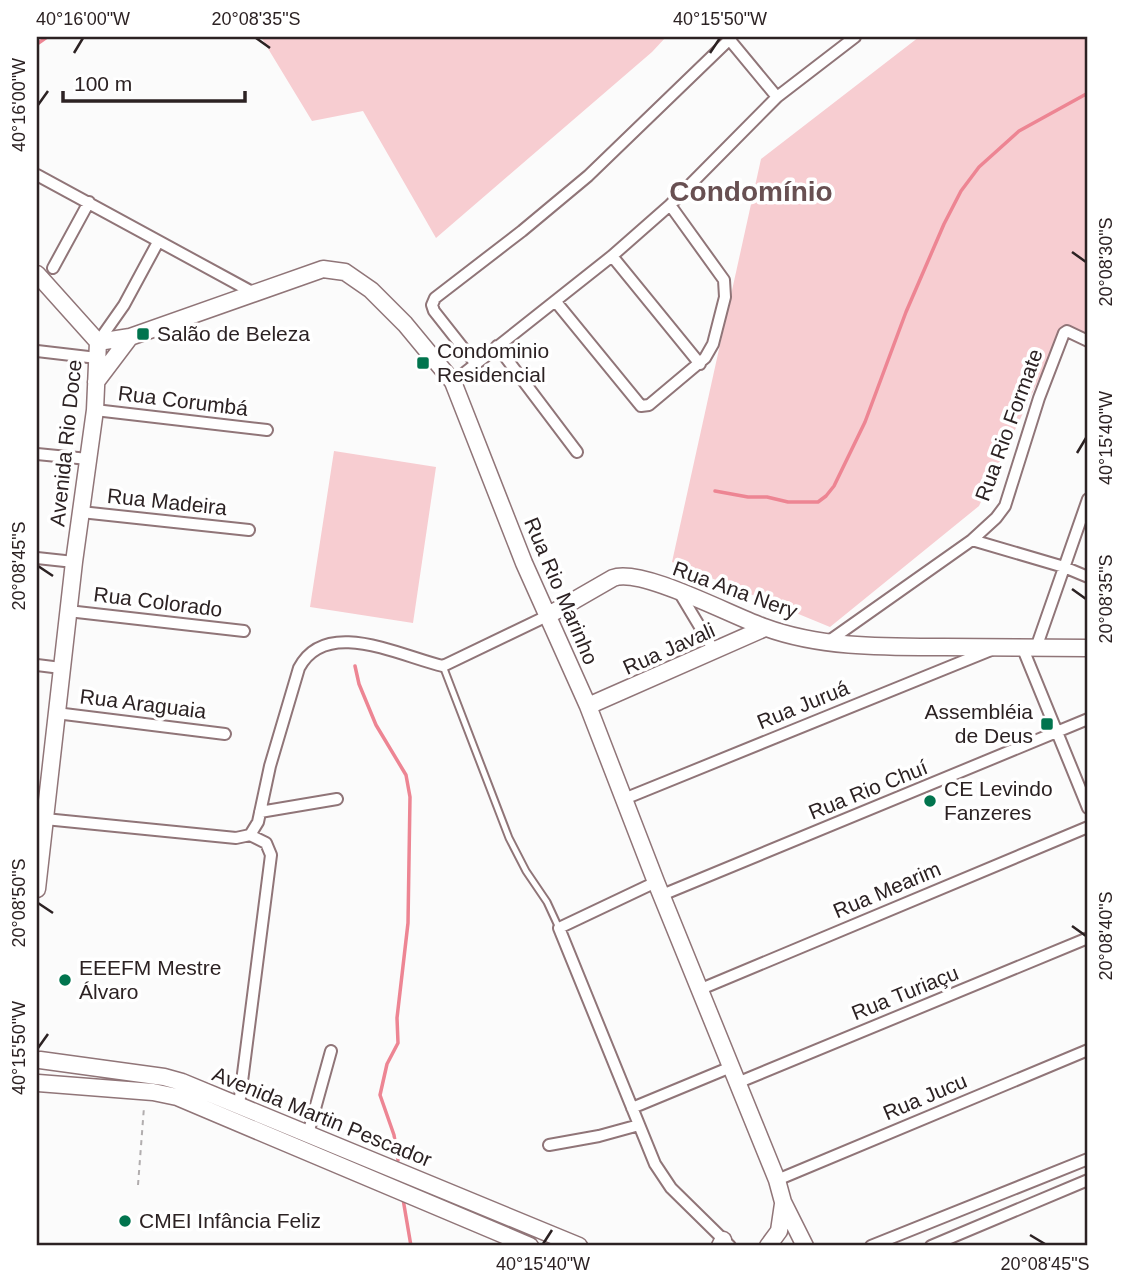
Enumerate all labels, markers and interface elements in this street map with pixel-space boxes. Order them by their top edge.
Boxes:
text: 40°16'00"W [36,9,130,29]
text: 20°08'35"S [211,9,301,29]
text: 40°15'50"W [673,9,767,29]
text: 40°16'00"W [9,58,29,152]
scale bar [63,60,245,104]
text: 100 m [74,72,132,95]
district label: Condomínio [669,176,833,207]
text: 20°08'30"S [1096,217,1116,307]
place label: Salão de Beleza [157,322,310,345]
marker: Salão de Beleza [135,326,151,342]
place label: Condominio Residencial [437,339,549,386]
street label: Rua Rio Formate [970,346,1047,504]
marker: Condominio Residencial [415,355,431,371]
street label: Avenida Rio Doce [45,358,86,528]
street label: Rua Corumbá [117,381,250,420]
text: 40°15'40"W [1096,391,1116,485]
street label: Rua Madeira [106,484,228,519]
street label: Rua Rio Marinho [520,514,603,668]
text: 20°08'45"S [9,521,29,611]
text: 20°08'35"S [1096,554,1116,644]
street label: Rua Ana Nery [670,556,801,623]
street label: Rua Colorado [92,582,224,621]
street label: Rua Javali [619,618,718,679]
street label: Rua Juruá [754,676,852,733]
street label: Rua Araguaia [79,684,208,723]
place label: Assembléia de Deus [924,700,1033,747]
marker: Assembléia de Deus [1039,716,1055,732]
street label: Rua Rio Chuí [805,755,931,824]
place label: CE Levindo Fanzeres [944,777,1053,824]
marker: CE Levindo Fanzeres [922,793,938,809]
street label: Rua Mearim [830,857,944,922]
text: 20°08'50"S [9,858,29,948]
text: 20°08'40"S [1096,891,1116,981]
place label: EEEFM Mestre Álvaro [79,956,221,1003]
street label: Rua Turiaçu [848,961,962,1024]
marker: EEEFM Mestre Álvaro [57,972,73,988]
text: 40°15'50"W [9,1001,29,1095]
street label: Avenida Martin Pescador [209,1062,435,1171]
street label: Rua Jucu [879,1069,970,1124]
place label: CMEI Infância Feliz [139,1209,321,1232]
marker: CMEI Infância Feliz [117,1213,133,1229]
text: 40°15'40"W [496,1254,590,1274]
text: 20°08'45"S [1000,1254,1090,1274]

